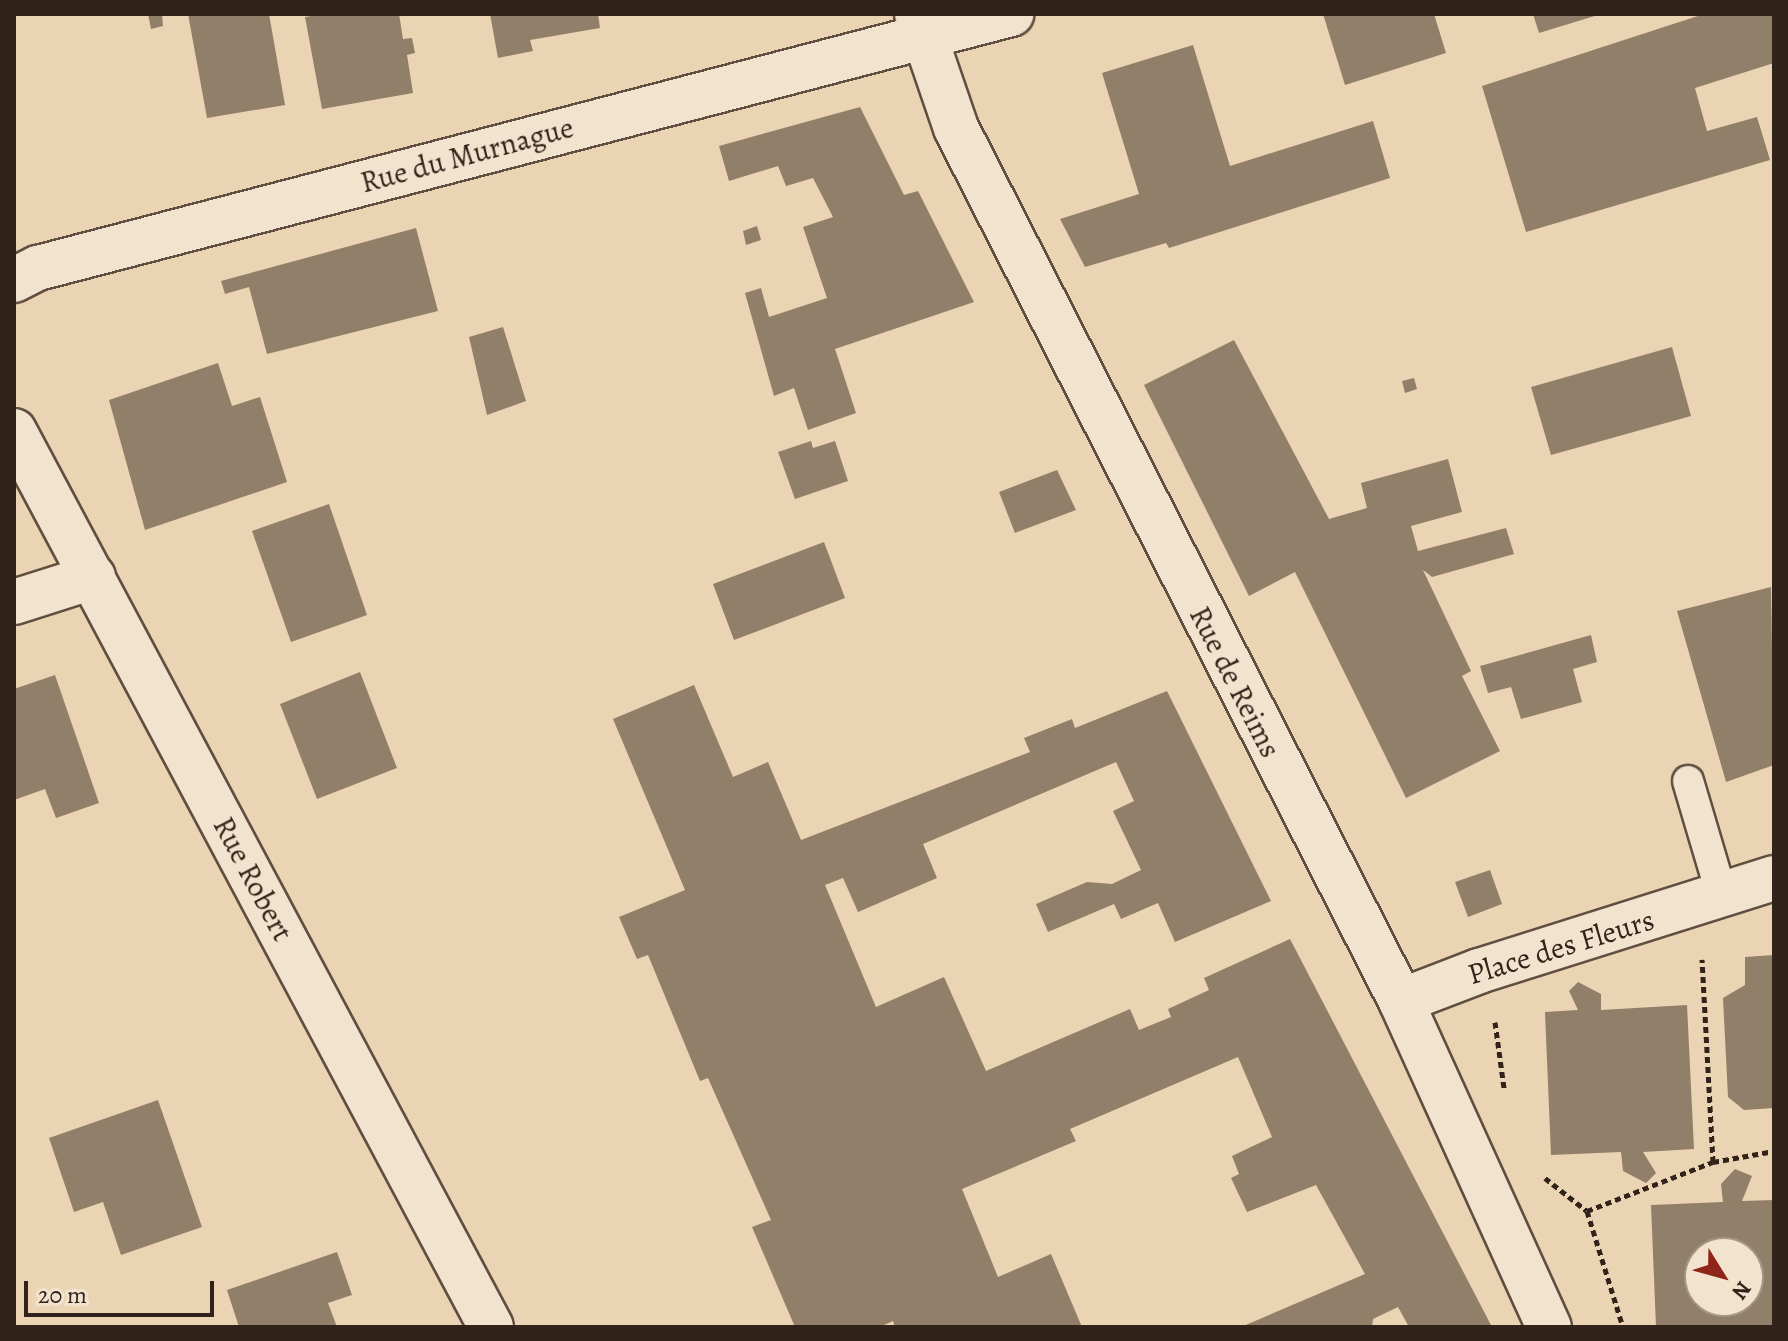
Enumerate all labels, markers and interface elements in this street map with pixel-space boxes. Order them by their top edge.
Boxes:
street label: Rue du Murnague [357,109,577,201]
street label: Rue de Reims [1182,600,1288,764]
street label: Rue Robert [205,811,301,947]
street label: Place des Fleurs [1463,902,1659,992]
north arrow [1684,1237,1764,1317]
scale bar [28,1265,218,1315]
text: N [1725,1275,1758,1306]
text: 20 m [38,1279,87,1311]

